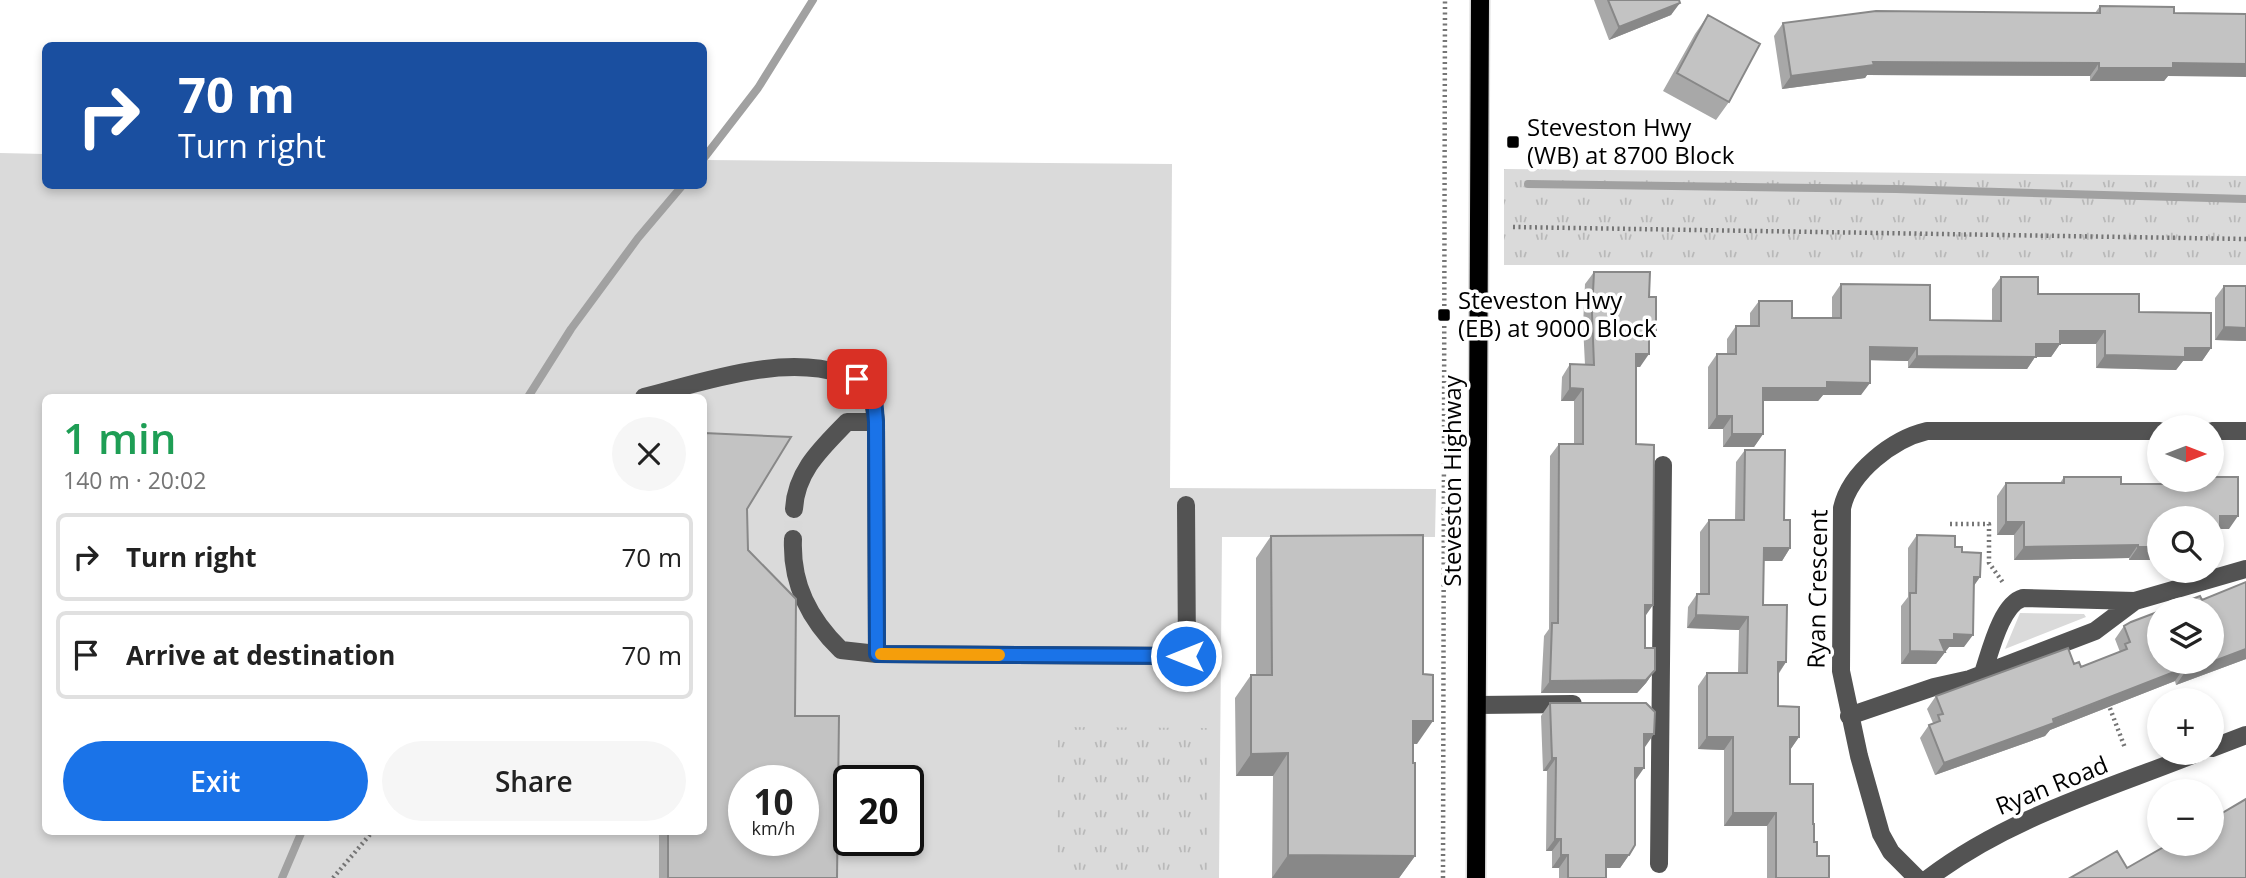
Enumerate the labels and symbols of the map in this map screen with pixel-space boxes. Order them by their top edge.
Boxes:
place label: Steveston Hwy (WB) at 8700 Block [1527,110,1735,171]
marker: Steveston Hwy (WB) at 8700 Block [1505,134,1521,150]
place label: Steveston Hwy (EB) at 9000 Block [1458,283,1657,344]
marker: Steveston Hwy (EB) at 9000 Block [1436,307,1452,323]
pin [827,349,887,409]
street label: Steveston Highway [1435,374,1468,587]
north arrow [2147,415,2224,492]
street label: Ryan Crescent [1799,509,1834,669]
position arrow [1149,619,1223,693]
street label: Ryan Road [1990,747,2113,822]
speed limit sign: 20 [833,765,924,856]

